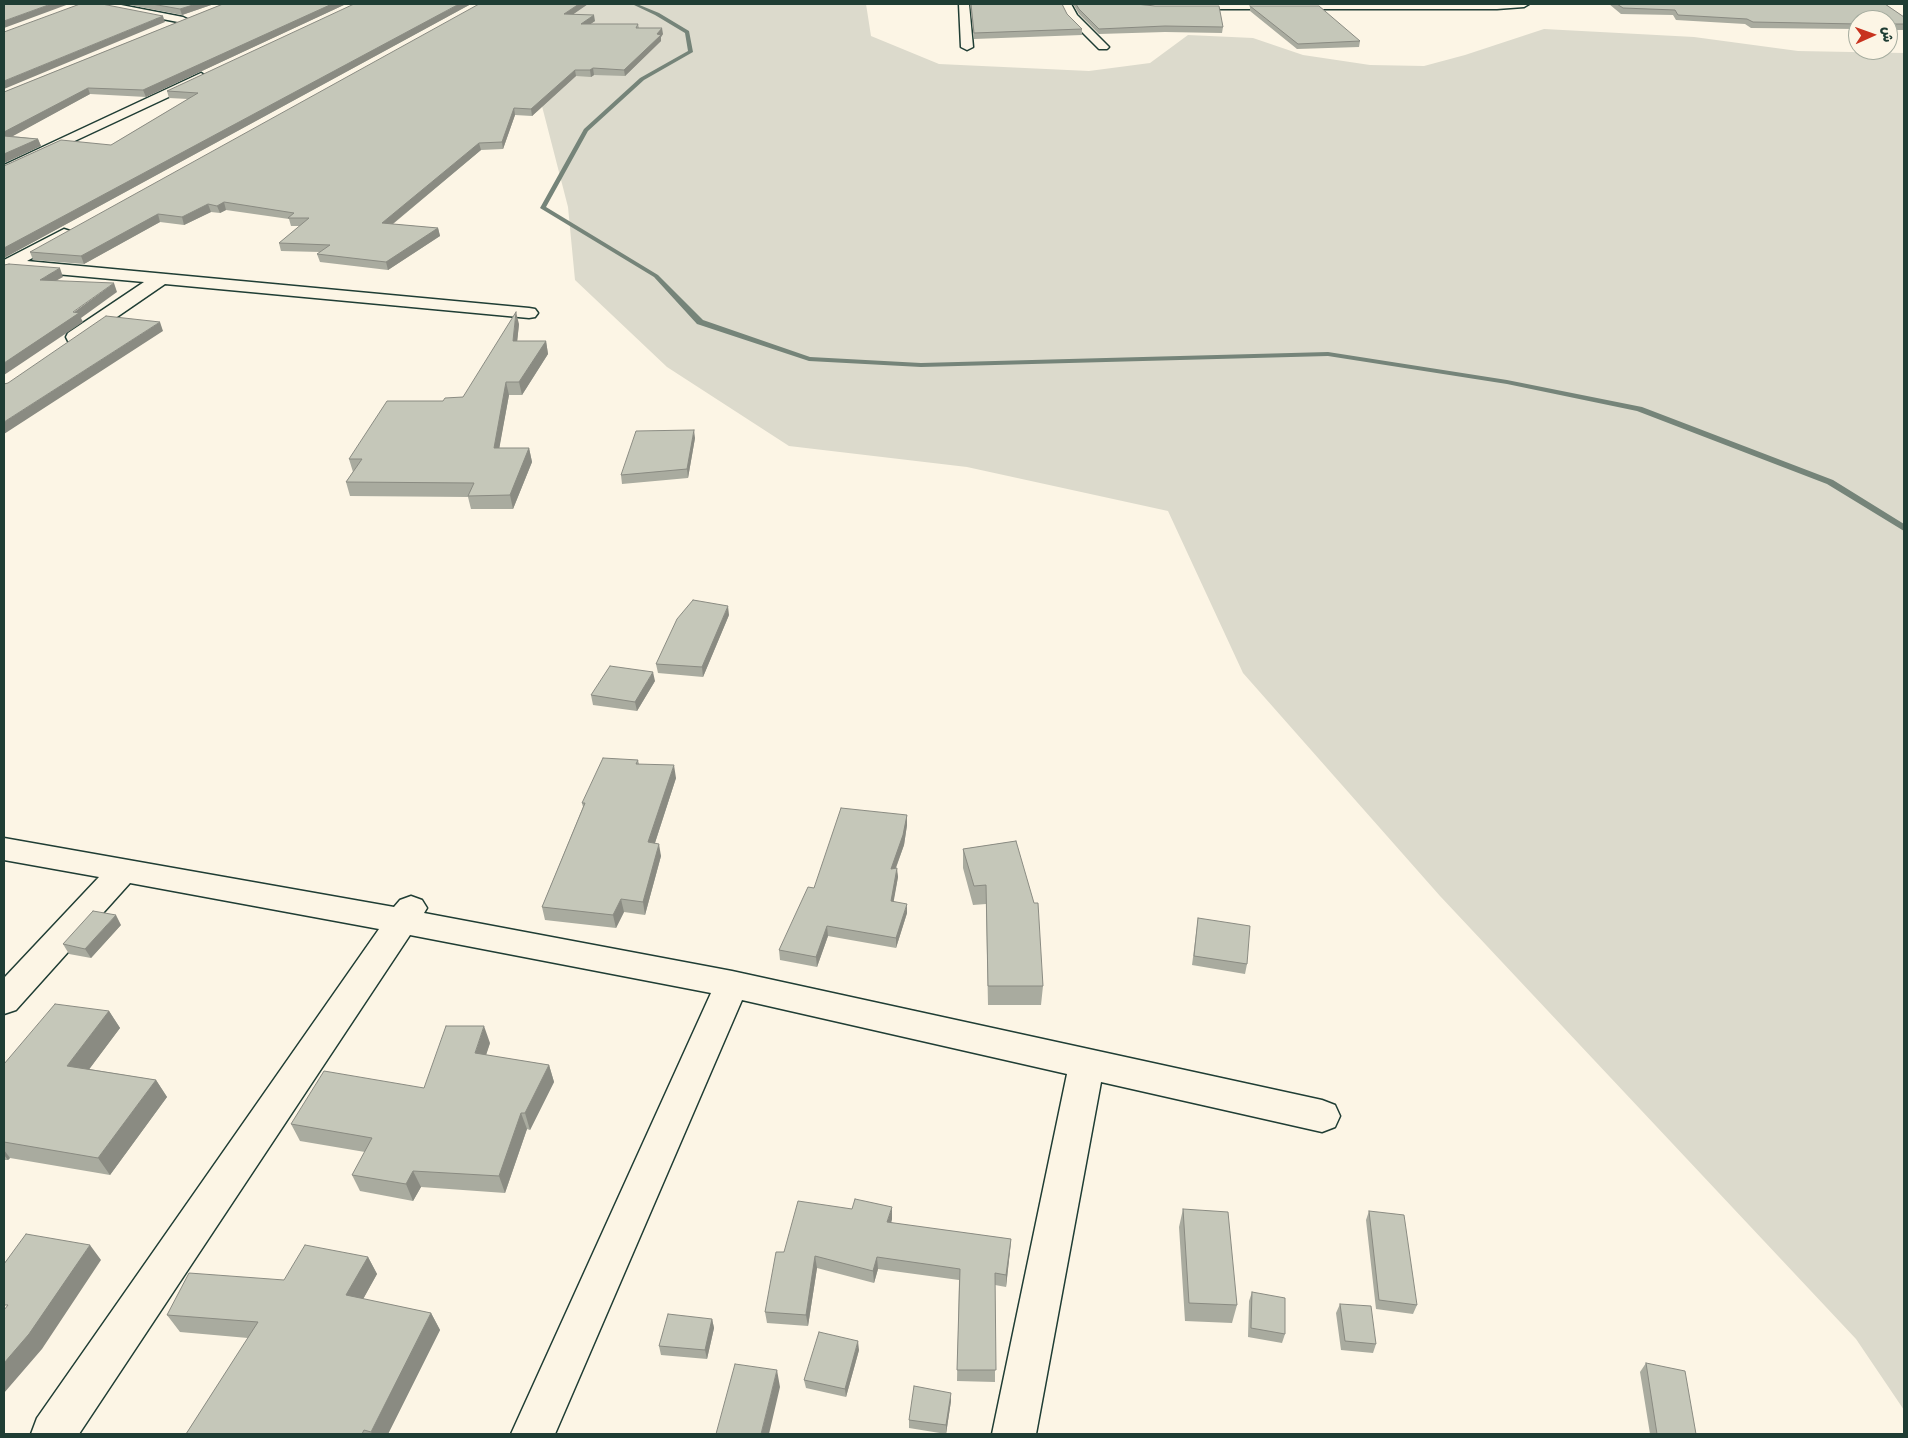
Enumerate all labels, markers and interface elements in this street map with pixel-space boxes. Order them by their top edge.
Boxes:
north arrow [1848,10,1898,60]
text: ش [1879,26,1896,42]

